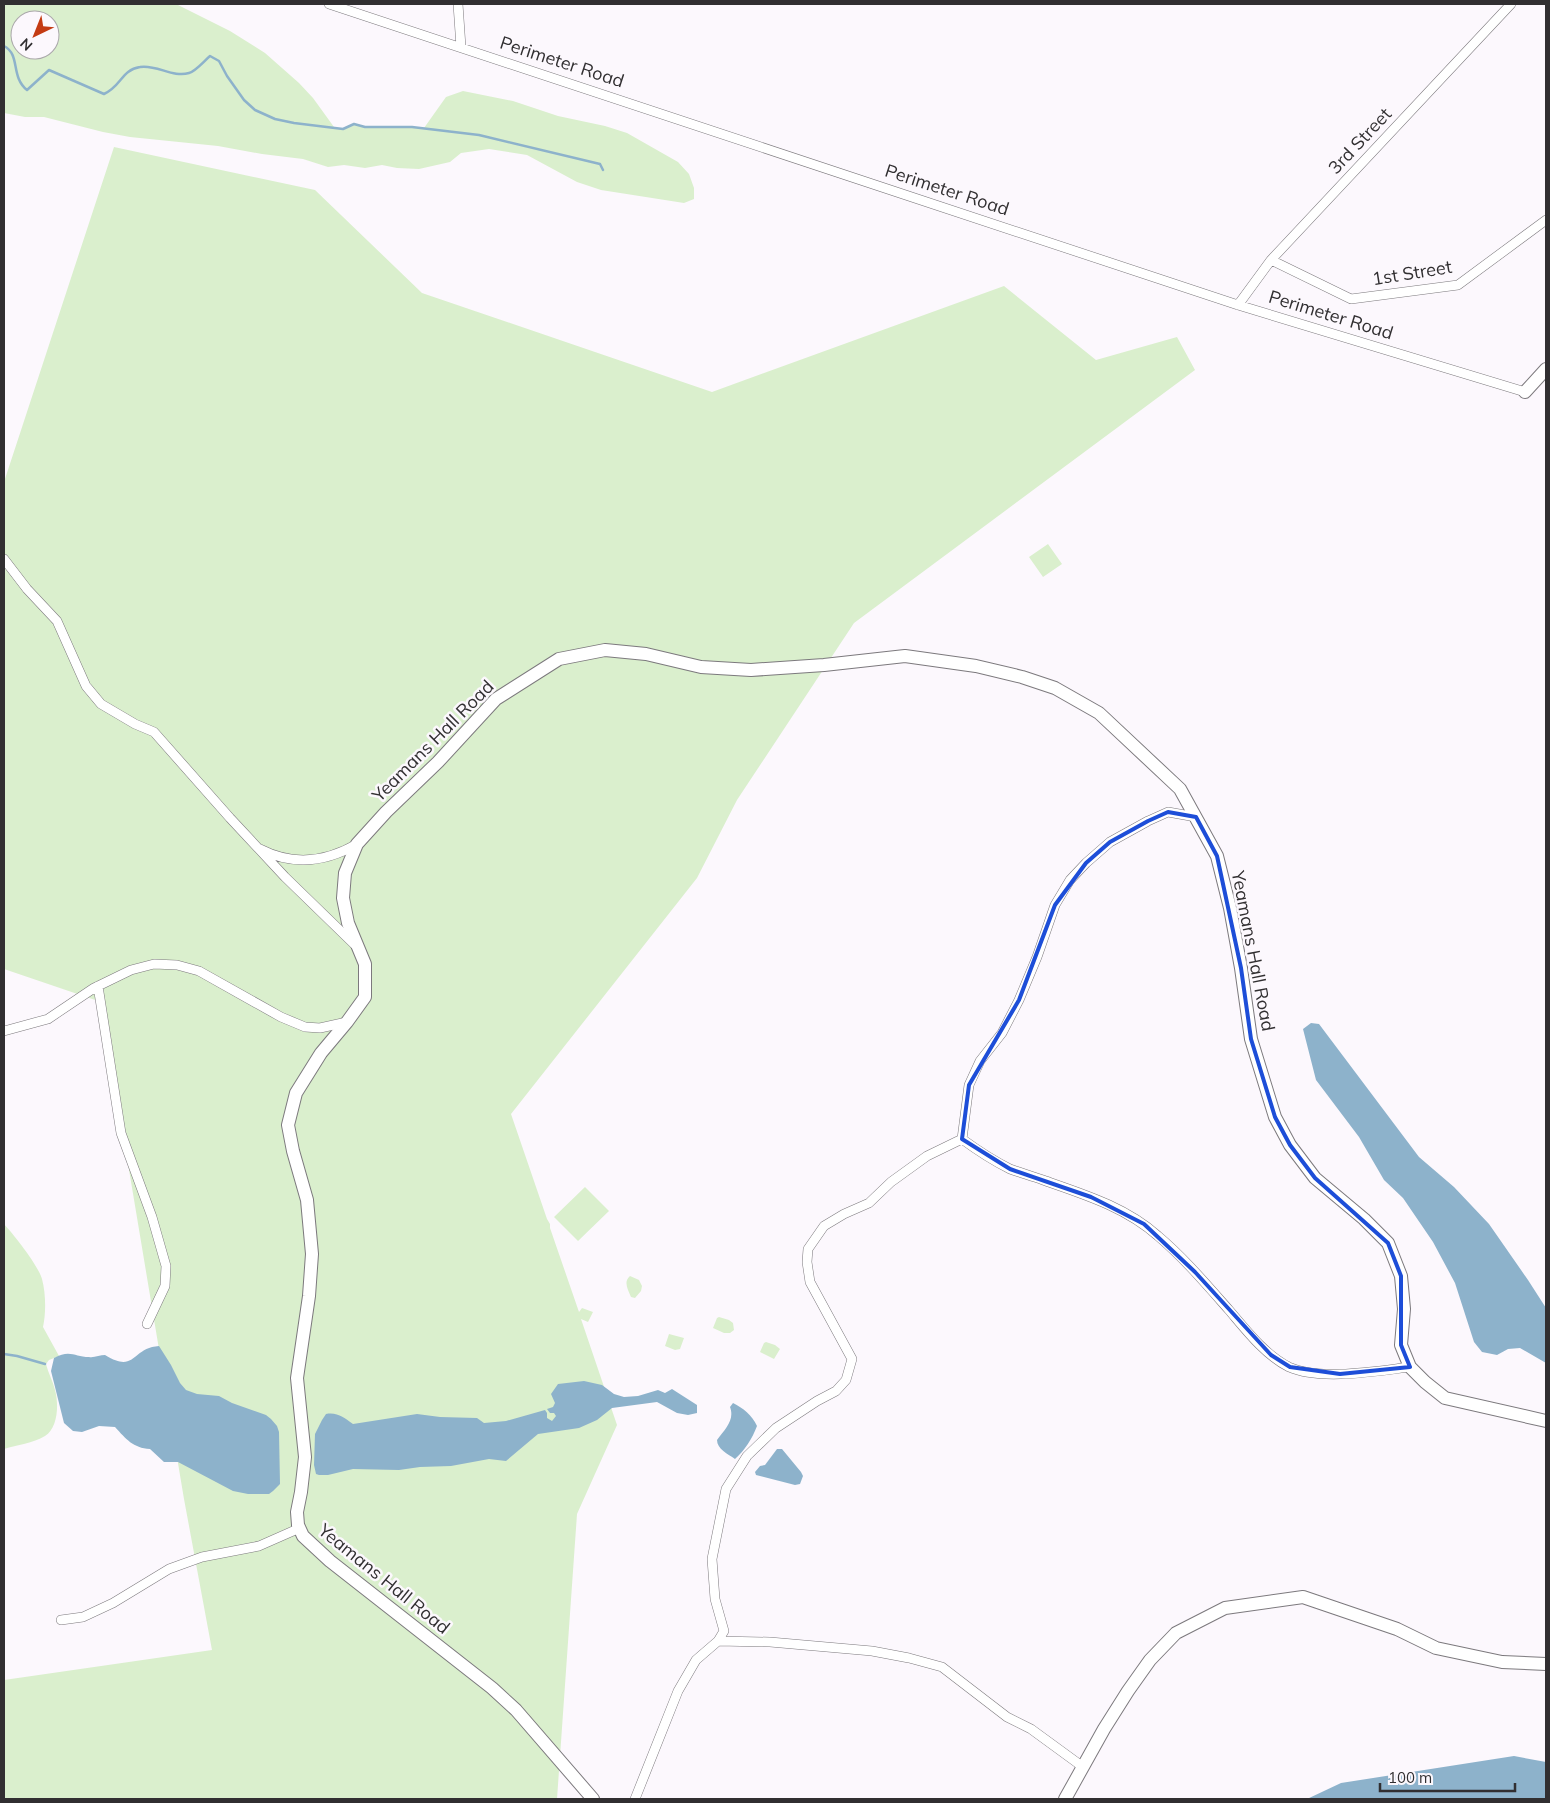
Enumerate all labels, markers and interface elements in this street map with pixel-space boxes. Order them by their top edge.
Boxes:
north arrow [10,10,60,60]
street label: Perimeter Road [497,31,627,92]
text: N [16,34,36,55]
street label: 3rd Street [1323,103,1396,179]
street label: Perimeter Road [882,159,1012,220]
street label: 1st Street [1370,255,1453,290]
street label: Perimeter Road [1266,285,1396,344]
street label: Yeamans Hall Road [366,675,498,807]
street label: Yeamans Hall Road [1226,868,1280,1033]
street label: Yeamans Hall Road [313,1518,455,1639]
scale bar [1380,1760,1515,1792]
text: 100 m [1388,1768,1432,1787]

